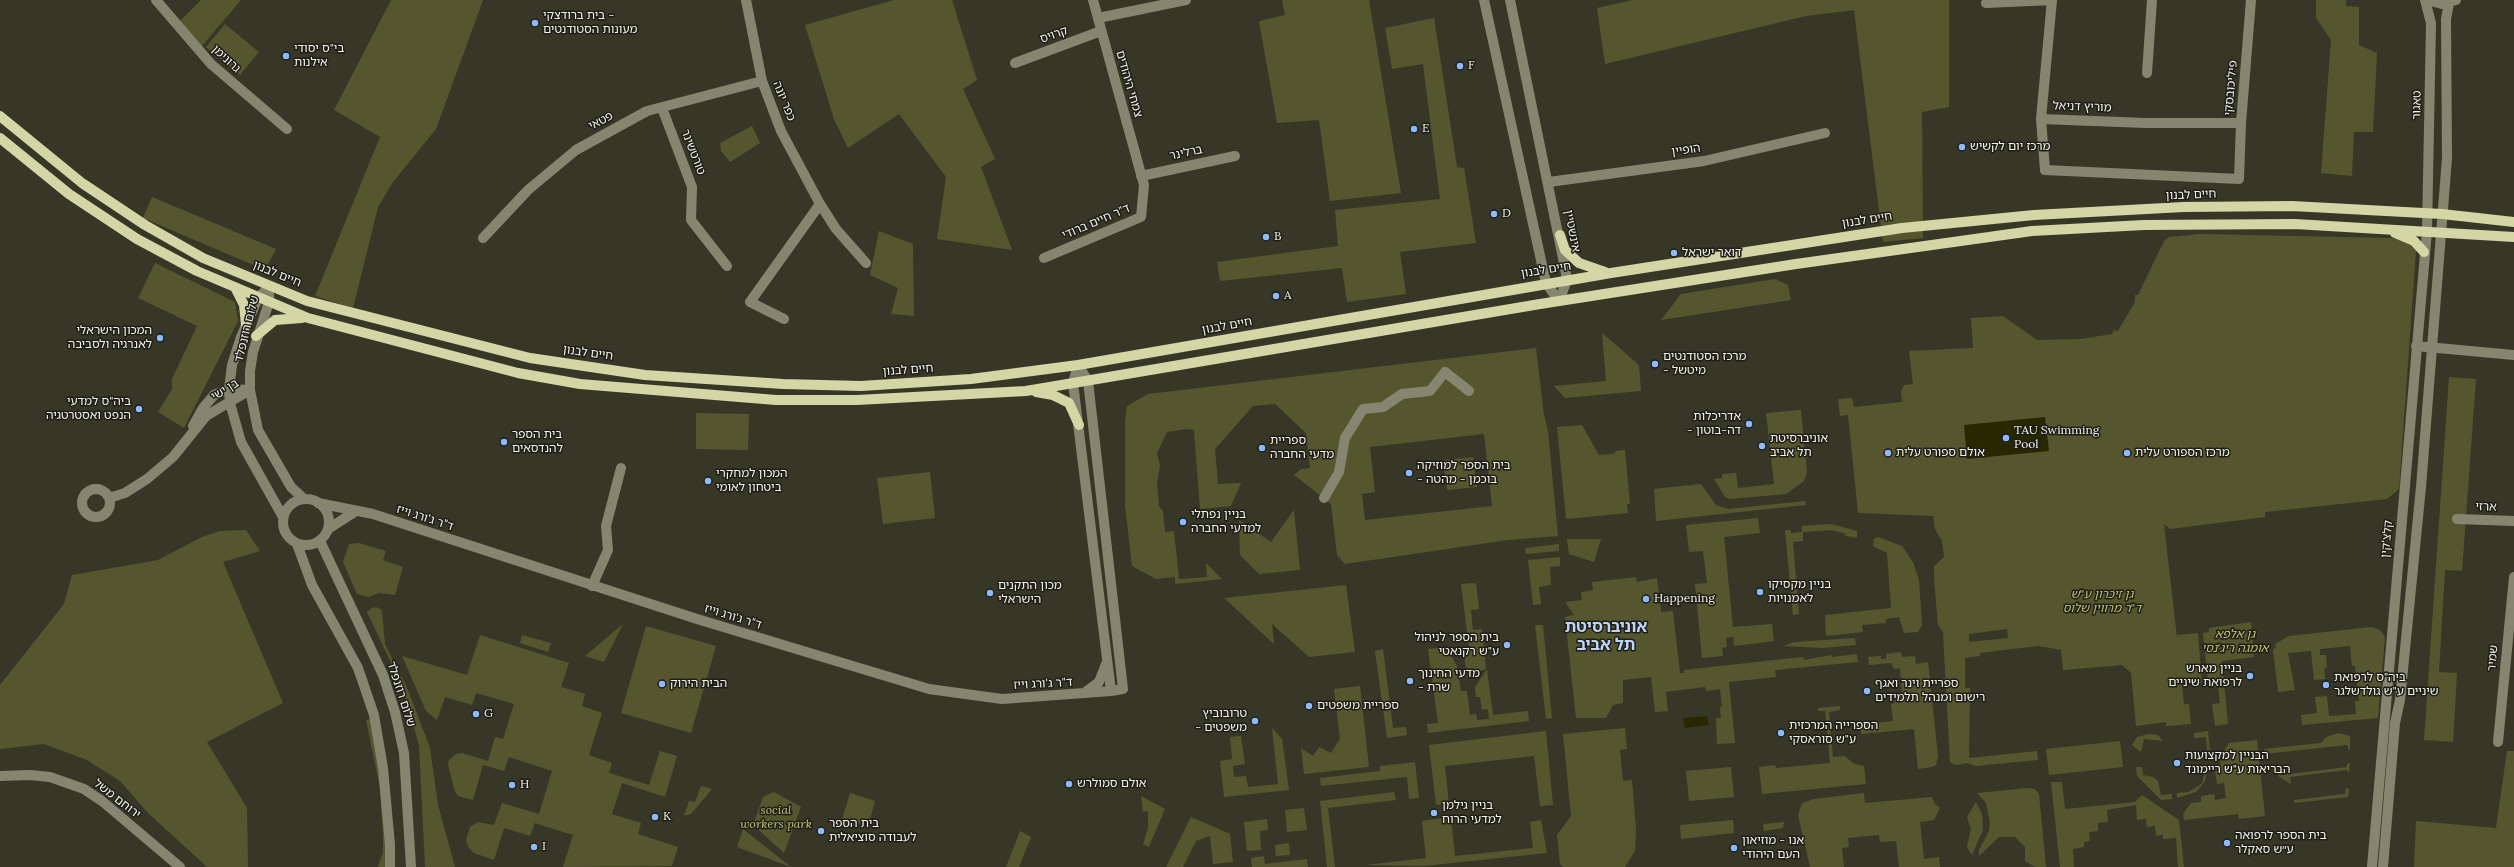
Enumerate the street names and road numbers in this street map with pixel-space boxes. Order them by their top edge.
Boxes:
street label: קרויס [1038,23,1070,47]
street label: גרונימן [209,42,243,76]
street label: צמחי היהודים [1113,49,1145,119]
street label: פיליכובסקי [2221,60,2241,116]
street label: כפר יונה [770,79,798,123]
street label: טאגור [2410,90,2424,120]
street label: מוריץ דניאל [2052,99,2112,115]
street label: פטאי [586,109,616,133]
street label: טורטשינר [678,127,708,177]
street label: הופיין [1671,141,1701,159]
street label: ברלינר [1168,142,1204,164]
street label: חיים לבנון [2165,187,2217,203]
street label: ד"ר חיים ברודי [1060,201,1132,243]
street label: אינשטיין [1561,209,1583,253]
street label: חיים לבנון [1841,209,1893,231]
street label: חיים לבנון [251,258,303,290]
street label: חיים לבנון [1520,259,1572,281]
street label: שלום רוזנפלד [232,294,262,364]
street label: חיים לבנון [1201,315,1253,337]
street label: חיים לבנון [562,342,614,364]
street label: חיים לבנון [882,361,934,379]
street label: בן ישי [209,376,241,404]
street label: ארזי [2475,499,2497,515]
street label: ד"ר ג'ורג וייז [395,502,455,534]
street label: קלצ'קין [2378,519,2396,559]
street label: ד"ר ג'ורג וייז [703,601,763,633]
street label: שמיר [2485,644,2501,672]
street label: שלום רוזנפלד [384,659,418,729]
street label: ד"ר ג'ורג וייז [1013,675,1073,693]
street label: ירוחם משל [91,776,143,822]

